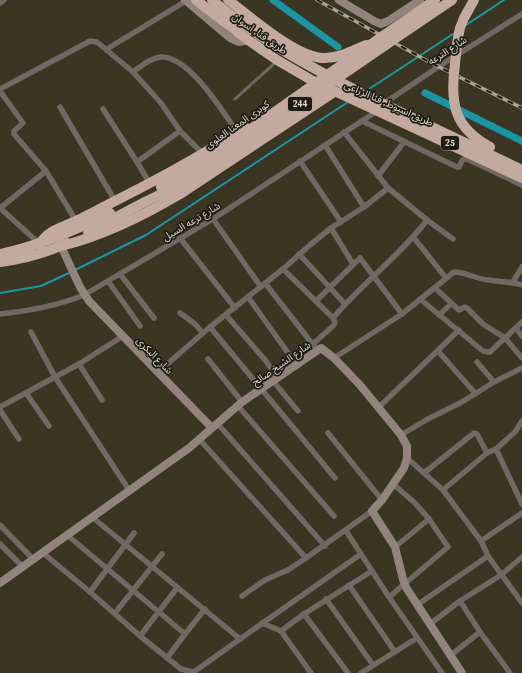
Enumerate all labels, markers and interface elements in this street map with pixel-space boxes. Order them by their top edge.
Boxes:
street label: طريق قنا, اسوان [230,10,290,57]
street label: شارع الترعه [425,33,470,69]
street label: طريق اسيوط, قنا الزراعى [342,78,435,129]
street label: كوبرى المعنا العلوى [203,97,273,151]
road number: 244 [288,97,312,111]
road number: 25 [441,136,459,150]
street label: شارع ترعه السيل [160,199,223,245]
street label: شارع البكرى [133,334,176,378]
street label: شارع الشيخ صالح [249,338,314,389]

